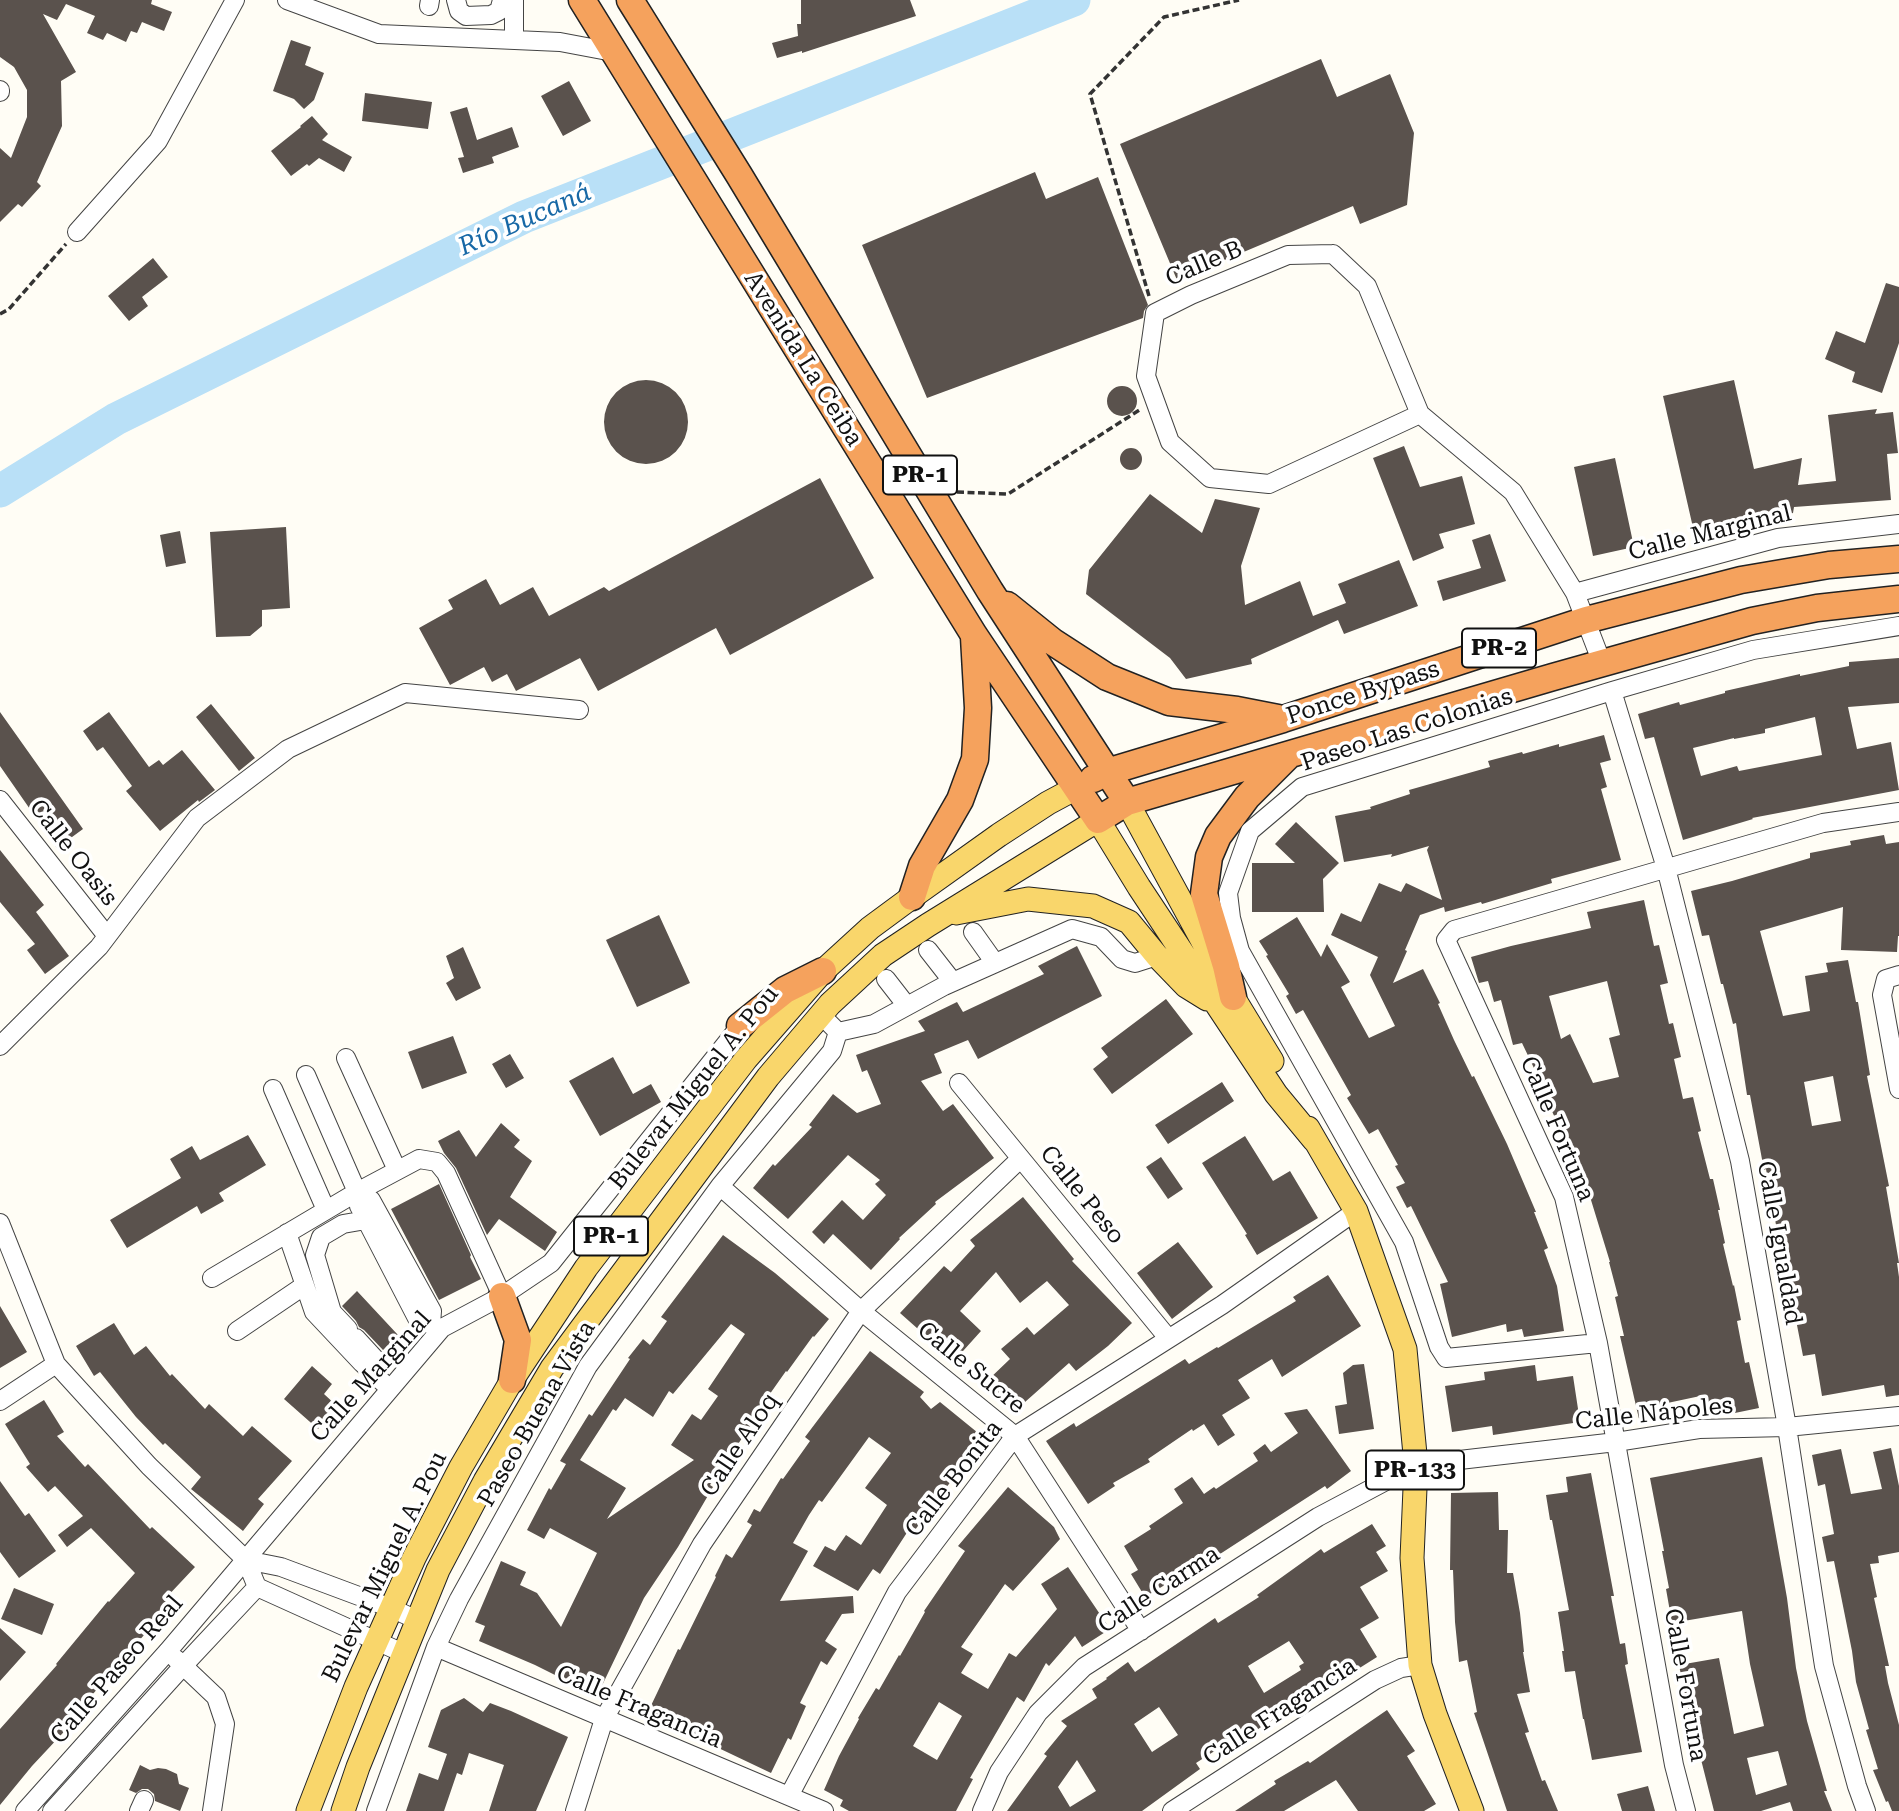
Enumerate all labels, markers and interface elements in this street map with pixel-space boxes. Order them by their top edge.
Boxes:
water label: Río Bucaná [454,177,596,263]
street label: Calle B [1161,235,1247,293]
street label: Avenida La Ceiba [738,266,868,452]
road number: PR-1 [883,456,957,495]
street label: Calle Marginal [1626,499,1794,567]
road number: PR-2 [1462,628,1536,668]
street label: Ponce Bypass [1283,655,1443,731]
street label: Paseo Las Colonias [1298,682,1516,778]
street label: Calle Oasis [23,794,123,912]
street label: Bulevar Miguel A. Pou [603,980,785,1196]
street label: Calle Fortuna [1513,1052,1601,1206]
street label: Calle Peso [1034,1140,1130,1250]
street label: Calle Igualdad [1750,1159,1808,1327]
road number: PR-1 [574,1217,648,1256]
street label: Calle Marginal [305,1305,437,1449]
street label: Paseo Buena Vista [472,1316,602,1512]
street label: Calle Sucre [911,1316,1031,1420]
street label: Calle Aloq [695,1388,785,1502]
street label: Calle Nápoles [1574,1391,1734,1437]
street label: Calle Bonita [899,1415,1009,1543]
street label: Bulevar Miguel A. Pou [317,1447,453,1687]
road number: PR-133 [1366,1450,1464,1490]
street label: Calle Carma [1093,1540,1225,1640]
street label: Calle Paseo Real [45,1590,189,1750]
street label: Calle Fortuna [1657,1606,1713,1764]
street label: Calle Fragancia [1198,1652,1362,1772]
street label: Calle Fragancia [552,1659,726,1755]

